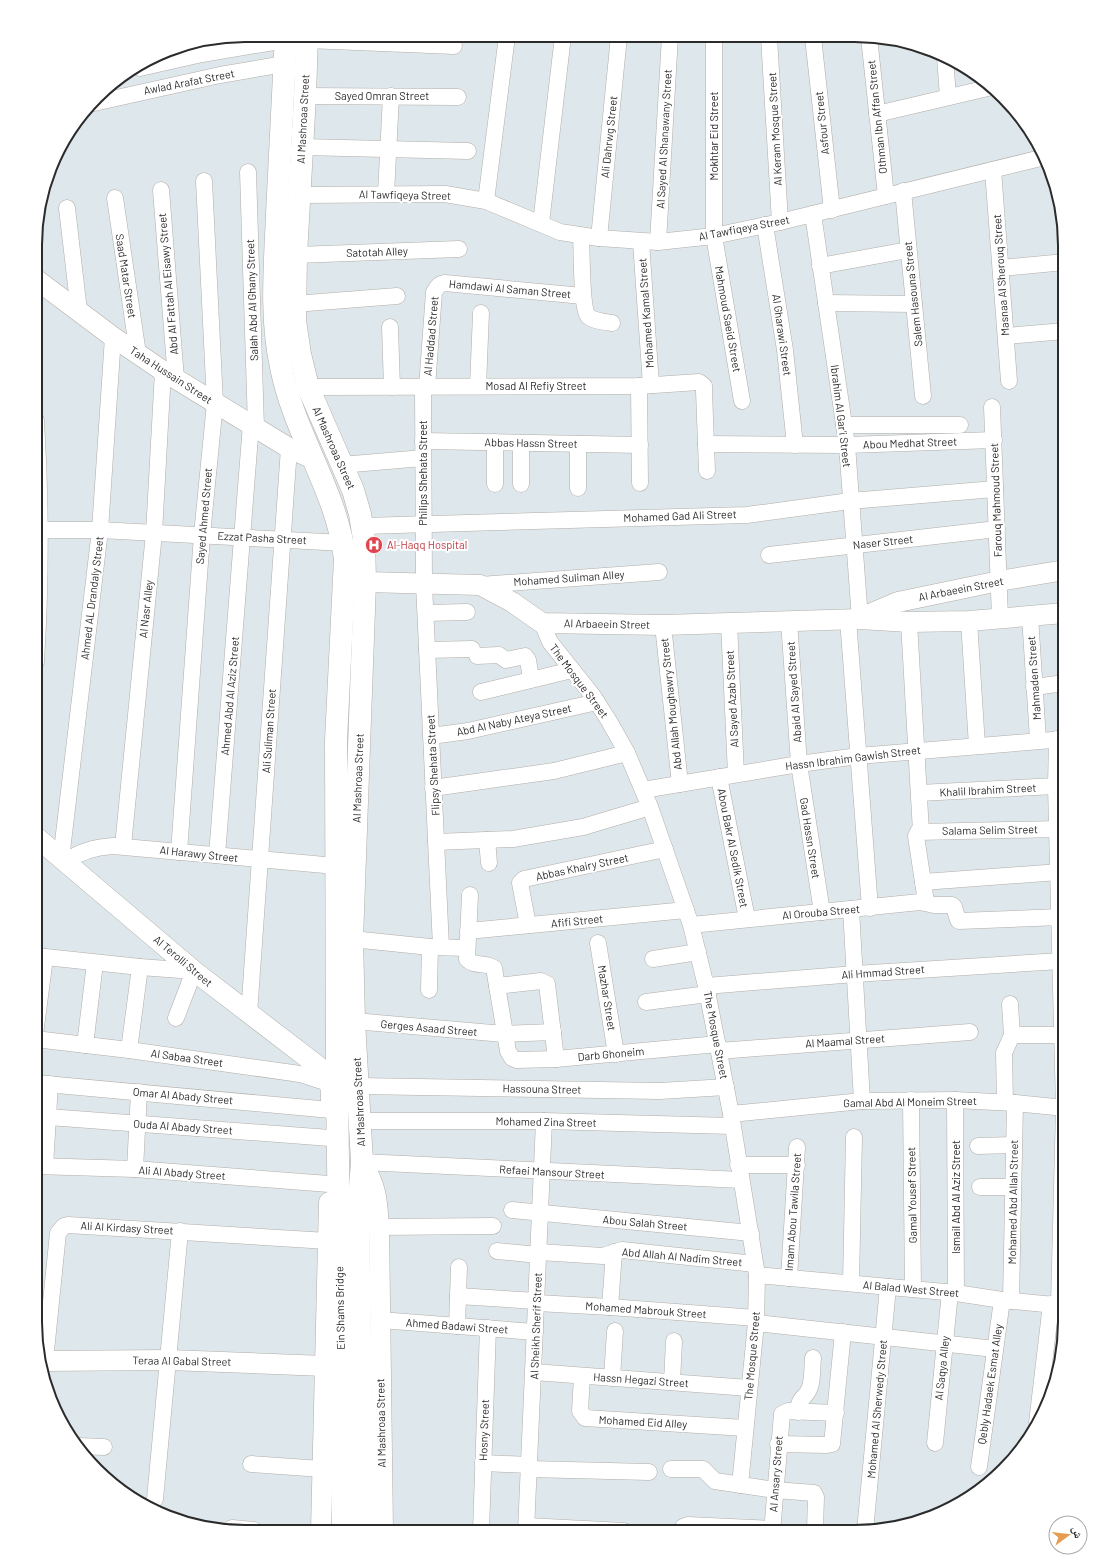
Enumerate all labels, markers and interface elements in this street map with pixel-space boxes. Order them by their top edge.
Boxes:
street label: Othman Ibn Affan Street [864,59,889,175]
street label: Awlad Arafat Street [142,66,236,97]
street label: Al Sayed Al Shanawany Street [653,69,674,209]
street label: Al Keram Mosque Street [765,72,784,186]
street label: Al Mashroaa Street [294,74,311,164]
street label: Sayed Omran Street [335,89,429,102]
street label: Asfour Street [812,91,831,155]
street label: Mokhtar Eid Street [707,92,720,180]
street label: Ali Dahrwg Street [598,95,619,179]
street label: Al Tawfiqeya Street [359,187,451,202]
street label: Al Tawfiqeya Street [697,212,790,243]
street label: Abd Al Fattah Al Eisawy Street [155,213,180,356]
street label: Masnaa Al Sherouq Street [990,214,1011,336]
street label: Saad Matar Street [113,233,140,319]
street label: Salah Abd Al Ghany Street [243,239,260,361]
street label: Salem Hasouna Street [901,241,924,347]
street label: Satotah Alley [346,244,408,259]
street label: Mohamed Kamal Street [635,258,656,369]
street label: Mahmoud Saeid Street [713,265,744,373]
street label: Hamdawi Al Saman Street [448,277,572,300]
street label: Al Gharawi Street [770,293,795,377]
street label: Al Haddad Street [421,295,440,376]
street label: Taha Hussain Street [128,343,215,406]
street label: Ibrahim Al Gar'i Street [829,364,854,468]
street label: Mosad Al Refiy Street [486,379,586,392]
street label: Al Mashroaa Street [310,404,359,491]
street label: Philips Shehata Street [416,420,429,526]
street label: Abou Medhat Street [863,434,957,451]
street label: Abbas Hassn Street [484,435,578,450]
street label: Farouq Mahmoud Street [987,443,1004,557]
street label: Sayed Ahmed Street [193,467,214,565]
street label: Mohamed Gad Ali Street [623,507,737,524]
street label: Ezzat Pasha Street [217,529,307,546]
street label: Naser Street [852,532,914,551]
street label: Ahmed AL Drandaly Street [77,535,106,661]
hospital icon: Al-Haqq Hospital [364,535,384,555]
place label: Al-Haqq Hospital [387,538,467,551]
street label: Mohamed Suliman Alley [513,567,625,588]
street label: Al Arbaeein Street [917,574,1005,603]
street label: Al Nasr Alley [136,579,155,639]
street label: Al Arbaeein Street [564,616,650,631]
street label: Ahmed Abd Al Aziz Street [218,636,241,756]
street label: Mahmaden Street [1024,636,1043,720]
street label: Abd Allah Moughawry Street [657,637,684,771]
street label: The Mosque Street [547,641,611,720]
street label: Abaid Al Sayed Street [783,641,804,743]
street label: Al Sayed Azab Street [722,650,741,748]
street label: Ali Suliman Street [259,688,278,774]
street label: Abd Al Naby Ateya Street [455,701,573,738]
street label: Flipsy Shehata Street [423,714,442,816]
street label: Al Mashroaa Street [349,733,366,823]
street label: Hassn Ibrahim Gawish Street [785,743,921,772]
street label: Khalil Ibrahim Street [939,780,1037,799]
street label: Abou Bakr Al Sedik Street [716,787,751,909]
street label: Gad Hassn Street [798,796,823,879]
street label: Salama Selim Street [942,822,1038,837]
street label: Al Harawy Street [159,843,239,864]
street label: Abbas Khairy Street [534,850,629,883]
street label: Al Orouba Street [782,902,860,921]
street label: Afifi Street [550,911,604,930]
street label: Al Terolli Street [151,932,215,989]
street label: Ali Hmmad Street [841,962,925,981]
street label: Mazhar Street [596,964,619,1032]
street label: The Mosque Street [702,990,731,1080]
street label: Gerges Asaad Street [380,1017,478,1038]
street label: Al Maamal Street [805,1031,885,1050]
street label: Darb Ghoneim [577,1044,645,1063]
street label: Al Sabaa Street [150,1046,224,1069]
street label: Al Mashroaa Street [350,1057,367,1147]
street label: Hassouna Street [502,1081,582,1096]
street label: Omar Al Abady Street [132,1085,234,1106]
street label: Gamal Abd Al Moneim Street [843,1094,977,1109]
street label: Mohamed Zina Street [495,1114,597,1129]
street label: Ouda Al Abady Street [133,1117,233,1136]
street label: Mohamed Abd Allah Street [1005,1139,1020,1265]
street label: Ismail Abd Al Aziz Street [949,1140,962,1254]
street label: Gamal Yousef Street [904,1147,919,1243]
street label: Imam Abou Tawila Street [782,1152,803,1271]
street label: Refaei Mansour Street [499,1162,605,1181]
street label: Ali Al Abady Street [138,1163,226,1182]
street label: Abou Salah Street [602,1212,688,1233]
street label: Ali Al Kirdasy Street [80,1219,174,1236]
street label: Abd Allah Al Nadim Street [621,1245,743,1268]
street label: Ein Shams Bridge [332,1266,347,1350]
street label: Al Sheikh Sherif Street [527,1272,544,1380]
street label: Al Balad West Street [862,1278,960,1299]
street label: Mohamed Mabrouk Street [585,1299,707,1320]
street label: The Mosque Street [741,1311,762,1401]
street label: Ahmed Badawi Street [405,1315,509,1336]
street label: Qebly Hadaek Esmat Alley [975,1323,1004,1445]
street label: Al Saqya Alley [932,1335,951,1401]
street label: Mohamed Al Sherwedy Street [864,1339,889,1479]
street label: Teraa Al Gabal Street [132,1353,232,1368]
street label: Hassn Hegazi Street [593,1370,689,1389]
street label: Al Mashroaa Street [373,1378,388,1468]
street label: Hosny Street [476,1399,491,1461]
street label: Mohamed Eid Alley [598,1413,688,1430]
street label: Al Ansary Street [766,1435,785,1513]
north arrow [1048,1515,1088,1555]
text: ش [1068,1525,1086,1540]

